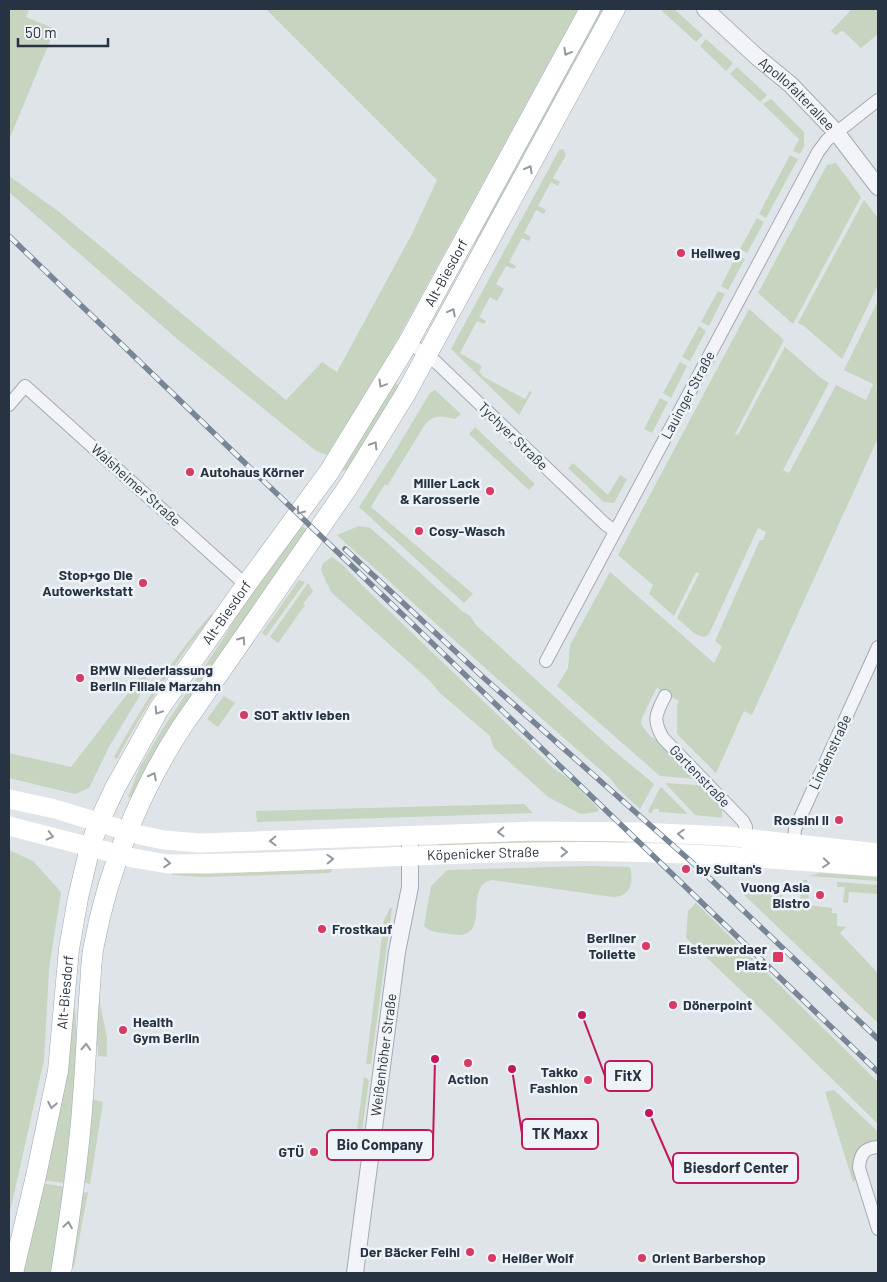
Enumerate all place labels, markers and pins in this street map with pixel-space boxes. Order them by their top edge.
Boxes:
place label: Hellweg [691,244,740,261]
marker: Hellweg [675,247,687,259]
place label: Autohaus Körner [200,463,305,480]
marker: Autohaus Körner [184,466,196,478]
place label: Miller Lack & Karosserie [400,474,481,507]
marker: Miller Lack & Karosserie [484,485,496,497]
place label: Cosy-Wasch [429,522,505,539]
marker: Cosy-Wasch [413,525,425,537]
place label: Stop+go Die Autowerkstatt [42,566,133,599]
marker: Stop+go Die Autowerkstatt [137,577,149,589]
place label: BMW Niederlassung Berlin Filiale Marzahn [90,661,221,694]
marker: BMW Niederlassung Berlin Filiale Marzahn [74,672,86,684]
place label: SOT aktiv leben [254,706,350,723]
marker: SOT aktiv leben [238,709,250,721]
place label: Rossini II [774,811,829,828]
marker: Rossini II [833,814,845,826]
place label: by Sultan's [696,860,762,877]
marker: by Sultan's [680,863,692,875]
place label: Vuong Asia Bistro [741,878,810,911]
marker: Vuong Asia Bistro [814,889,826,901]
place label: Frostkauf [332,920,392,937]
marker: Frostkauf [316,923,328,935]
place label: Berliner Toilette [587,929,637,962]
marker: Berliner Toilette [640,940,652,952]
place label: Elsterwerdaer Platz [678,940,768,973]
marker: Elsterwerdaer Platz [771,950,785,964]
place label: Dönerpoint [683,996,752,1013]
marker: Dönerpoint [667,999,679,1011]
place label: Health Gym Berlin [133,1013,199,1046]
marker: Health Gym Berlin [117,1024,129,1036]
marker: Action [462,1057,474,1069]
callout: FitX [605,1061,652,1091]
place label: Takko Fashion [530,1063,578,1096]
place label: Action [447,1070,489,1087]
marker: Takko Fashion [582,1074,594,1086]
callout: TK Maxx [522,1119,598,1149]
callout: Bio Company [327,1130,433,1160]
place label: GTÜ [279,1143,304,1160]
marker: GTÜ [308,1146,320,1158]
callout: Biesdorf Center [673,1153,798,1183]
place label: Der Bäcker Feihl [360,1243,460,1260]
marker: Der Bäcker Feihl [464,1246,476,1258]
place label: Heißer Wolf [502,1249,574,1266]
place label: Orient Barbershop [652,1249,766,1266]
marker: Heißer Wolf [486,1252,498,1264]
marker: Orient Barbershop [636,1252,648,1264]

